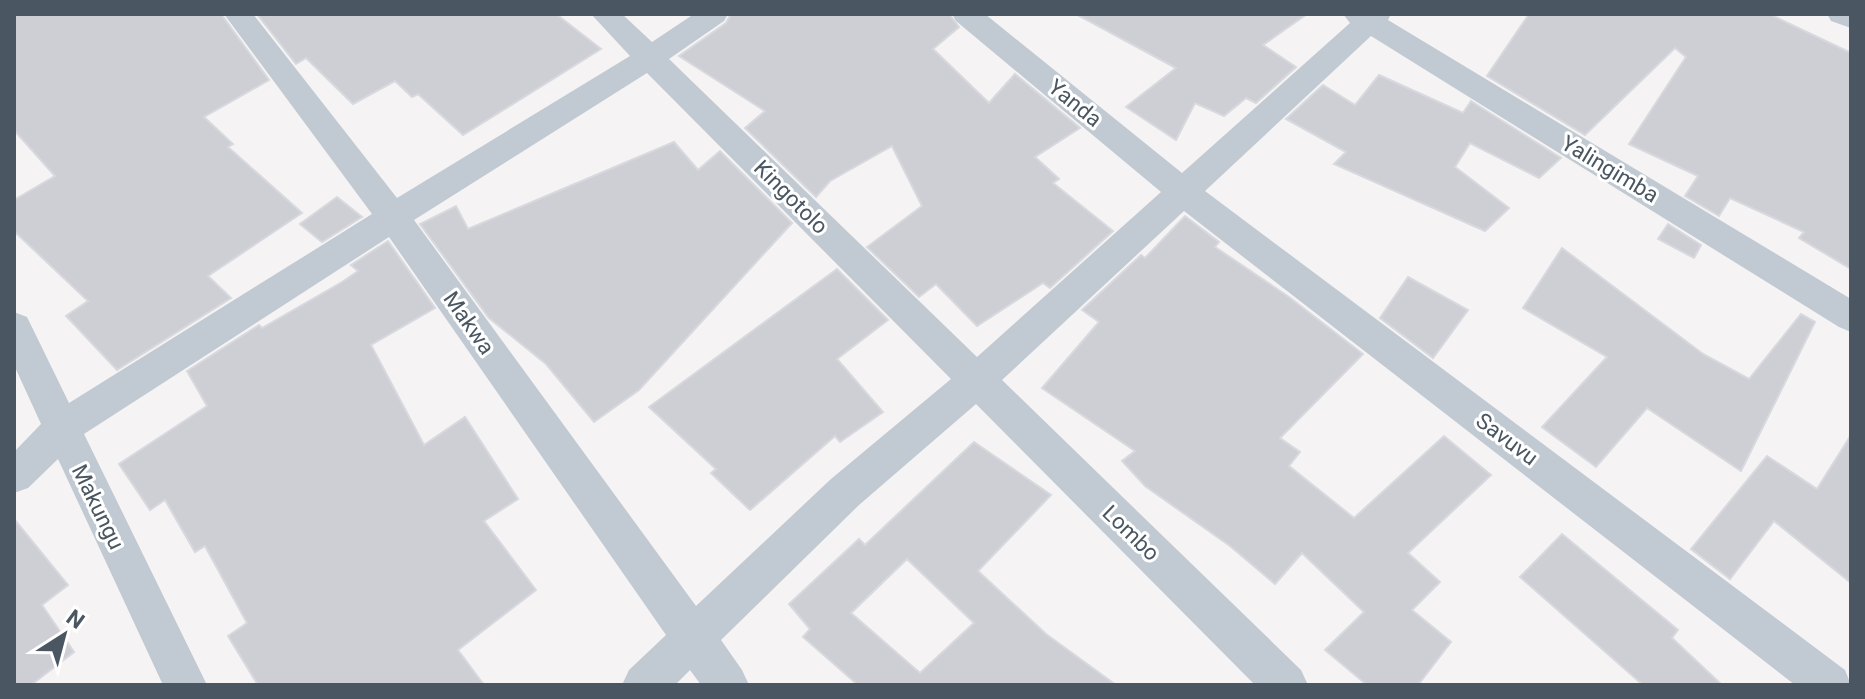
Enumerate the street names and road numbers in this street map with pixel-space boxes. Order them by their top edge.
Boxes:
street label: Yanda [1043,74,1107,132]
street label: Yalingimba [1557,130,1663,208]
street label: Kingotolo [749,155,833,239]
street label: Makwa [438,287,500,359]
street label: Savuvu [1471,408,1543,470]
street label: Makungu [67,461,129,553]
street label: Lombo [1098,500,1164,566]

